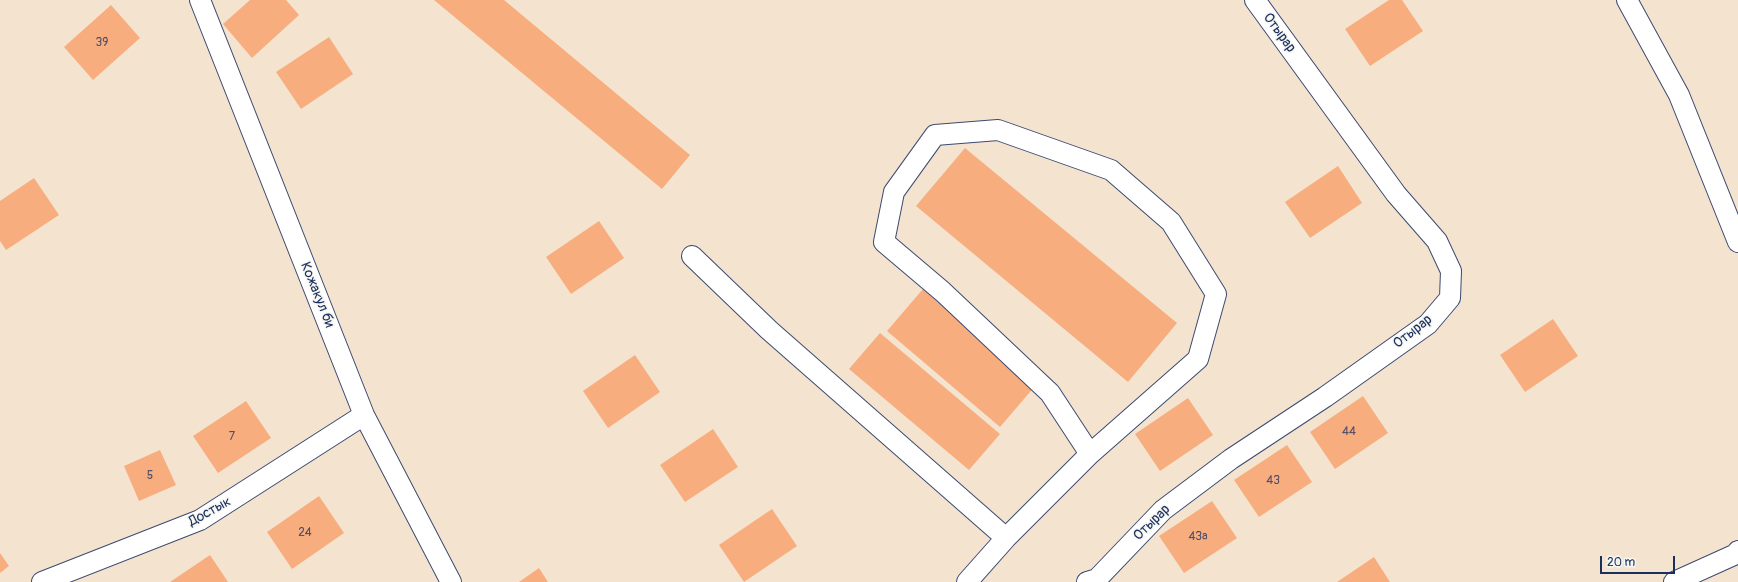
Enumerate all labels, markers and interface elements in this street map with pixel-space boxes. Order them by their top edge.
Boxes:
street label: Отырар [1259,10,1299,56]
house number: 39 [96,36,108,50]
street label: Кожакул би [296,260,338,330]
street label: Отырар [1390,312,1436,352]
house number: 44 [1342,425,1356,439]
house number: 7 [229,430,235,444]
house number: 5 [147,469,153,483]
house number: 43 [1266,474,1280,488]
street label: Достык [186,494,234,530]
street label: Отырар [1130,501,1174,545]
house number: 24 [298,526,312,540]
house number: 43а [1188,530,1208,544]
scale bar [1602,548,1677,574]
text: 20 m [1607,555,1635,570]

